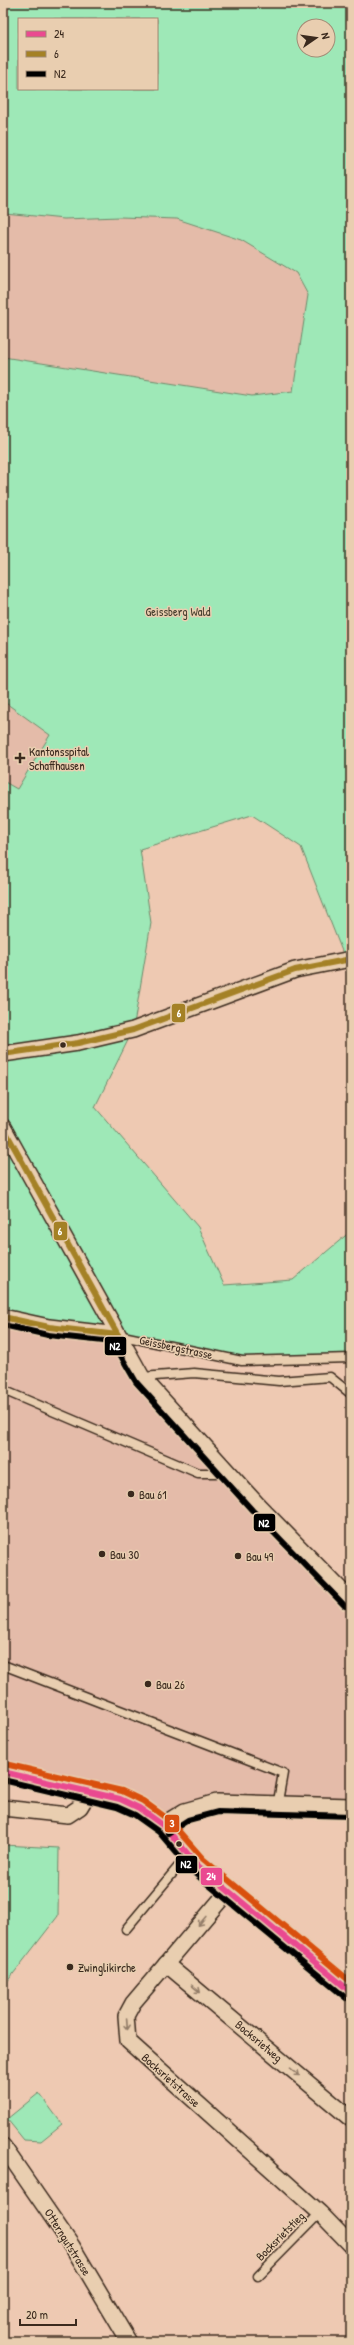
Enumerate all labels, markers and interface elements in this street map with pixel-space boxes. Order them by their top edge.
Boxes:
legend [18,18,158,90]
north arrow [296,18,336,58]
text: 24 [54,25,65,42]
text: N [318,31,333,40]
text: 6 [54,45,59,62]
text: N2 [54,65,66,82]
park label: Geissberg Wald [146,603,211,620]
place label: Kantonsspital Schaffhausen [29,743,90,774]
marker: Kantonsspital Schaffhausen [14,752,26,764]
line badge: 6 [171,1003,186,1023]
text: 6 [177,1006,182,1020]
unlabelled marker [58,1040,68,1050]
line badge: 6 [53,1221,68,1241]
text: 6 [58,1224,63,1238]
street label: Geissbergstrasse [138,1331,214,1363]
line badge: N2 [104,1336,127,1356]
text: N2 [110,1339,121,1353]
place label: Bau 61 [139,1486,167,1503]
marker: Bau 61 [126,1489,136,1499]
line badge: N2 [253,1513,276,1532]
text: N2 [259,1516,270,1530]
place label: Bau 30 [110,1546,139,1563]
place label: Bau 49 [246,1548,274,1565]
marker: Bau 30 [97,1549,107,1559]
marker: Bau 49 [233,1551,243,1561]
place label: Bau 26 [156,1676,185,1693]
marker: Bau 26 [143,1679,153,1689]
line badge: 3 [164,1814,180,1833]
text: 3 [170,1816,175,1830]
unlabelled marker [174,1839,184,1849]
line badge: N2 [175,1855,198,1874]
text: N2 [181,1857,192,1871]
line badge: 24 [200,1867,223,1886]
text: 24 [206,1869,216,1883]
one-way arrow [198,1915,207,1926]
place label: Zwinglikirche [78,1959,136,1976]
marker: Zwinglikirche [65,1962,75,1972]
one-way arrow [190,1984,201,1993]
street label: Bocksrietweg [232,2016,286,2066]
one-way arrow [123,2017,130,2030]
street label: Bocksrietstrasse [138,2049,204,2111]
one-way arrow [290,2068,301,2076]
street label: Otterngutstrasse [41,2205,95,2279]
street label: Bocksrietstieg [252,2208,308,2264]
scale bar [20,2301,76,2327]
text: 20 m [26,2306,48,2323]

